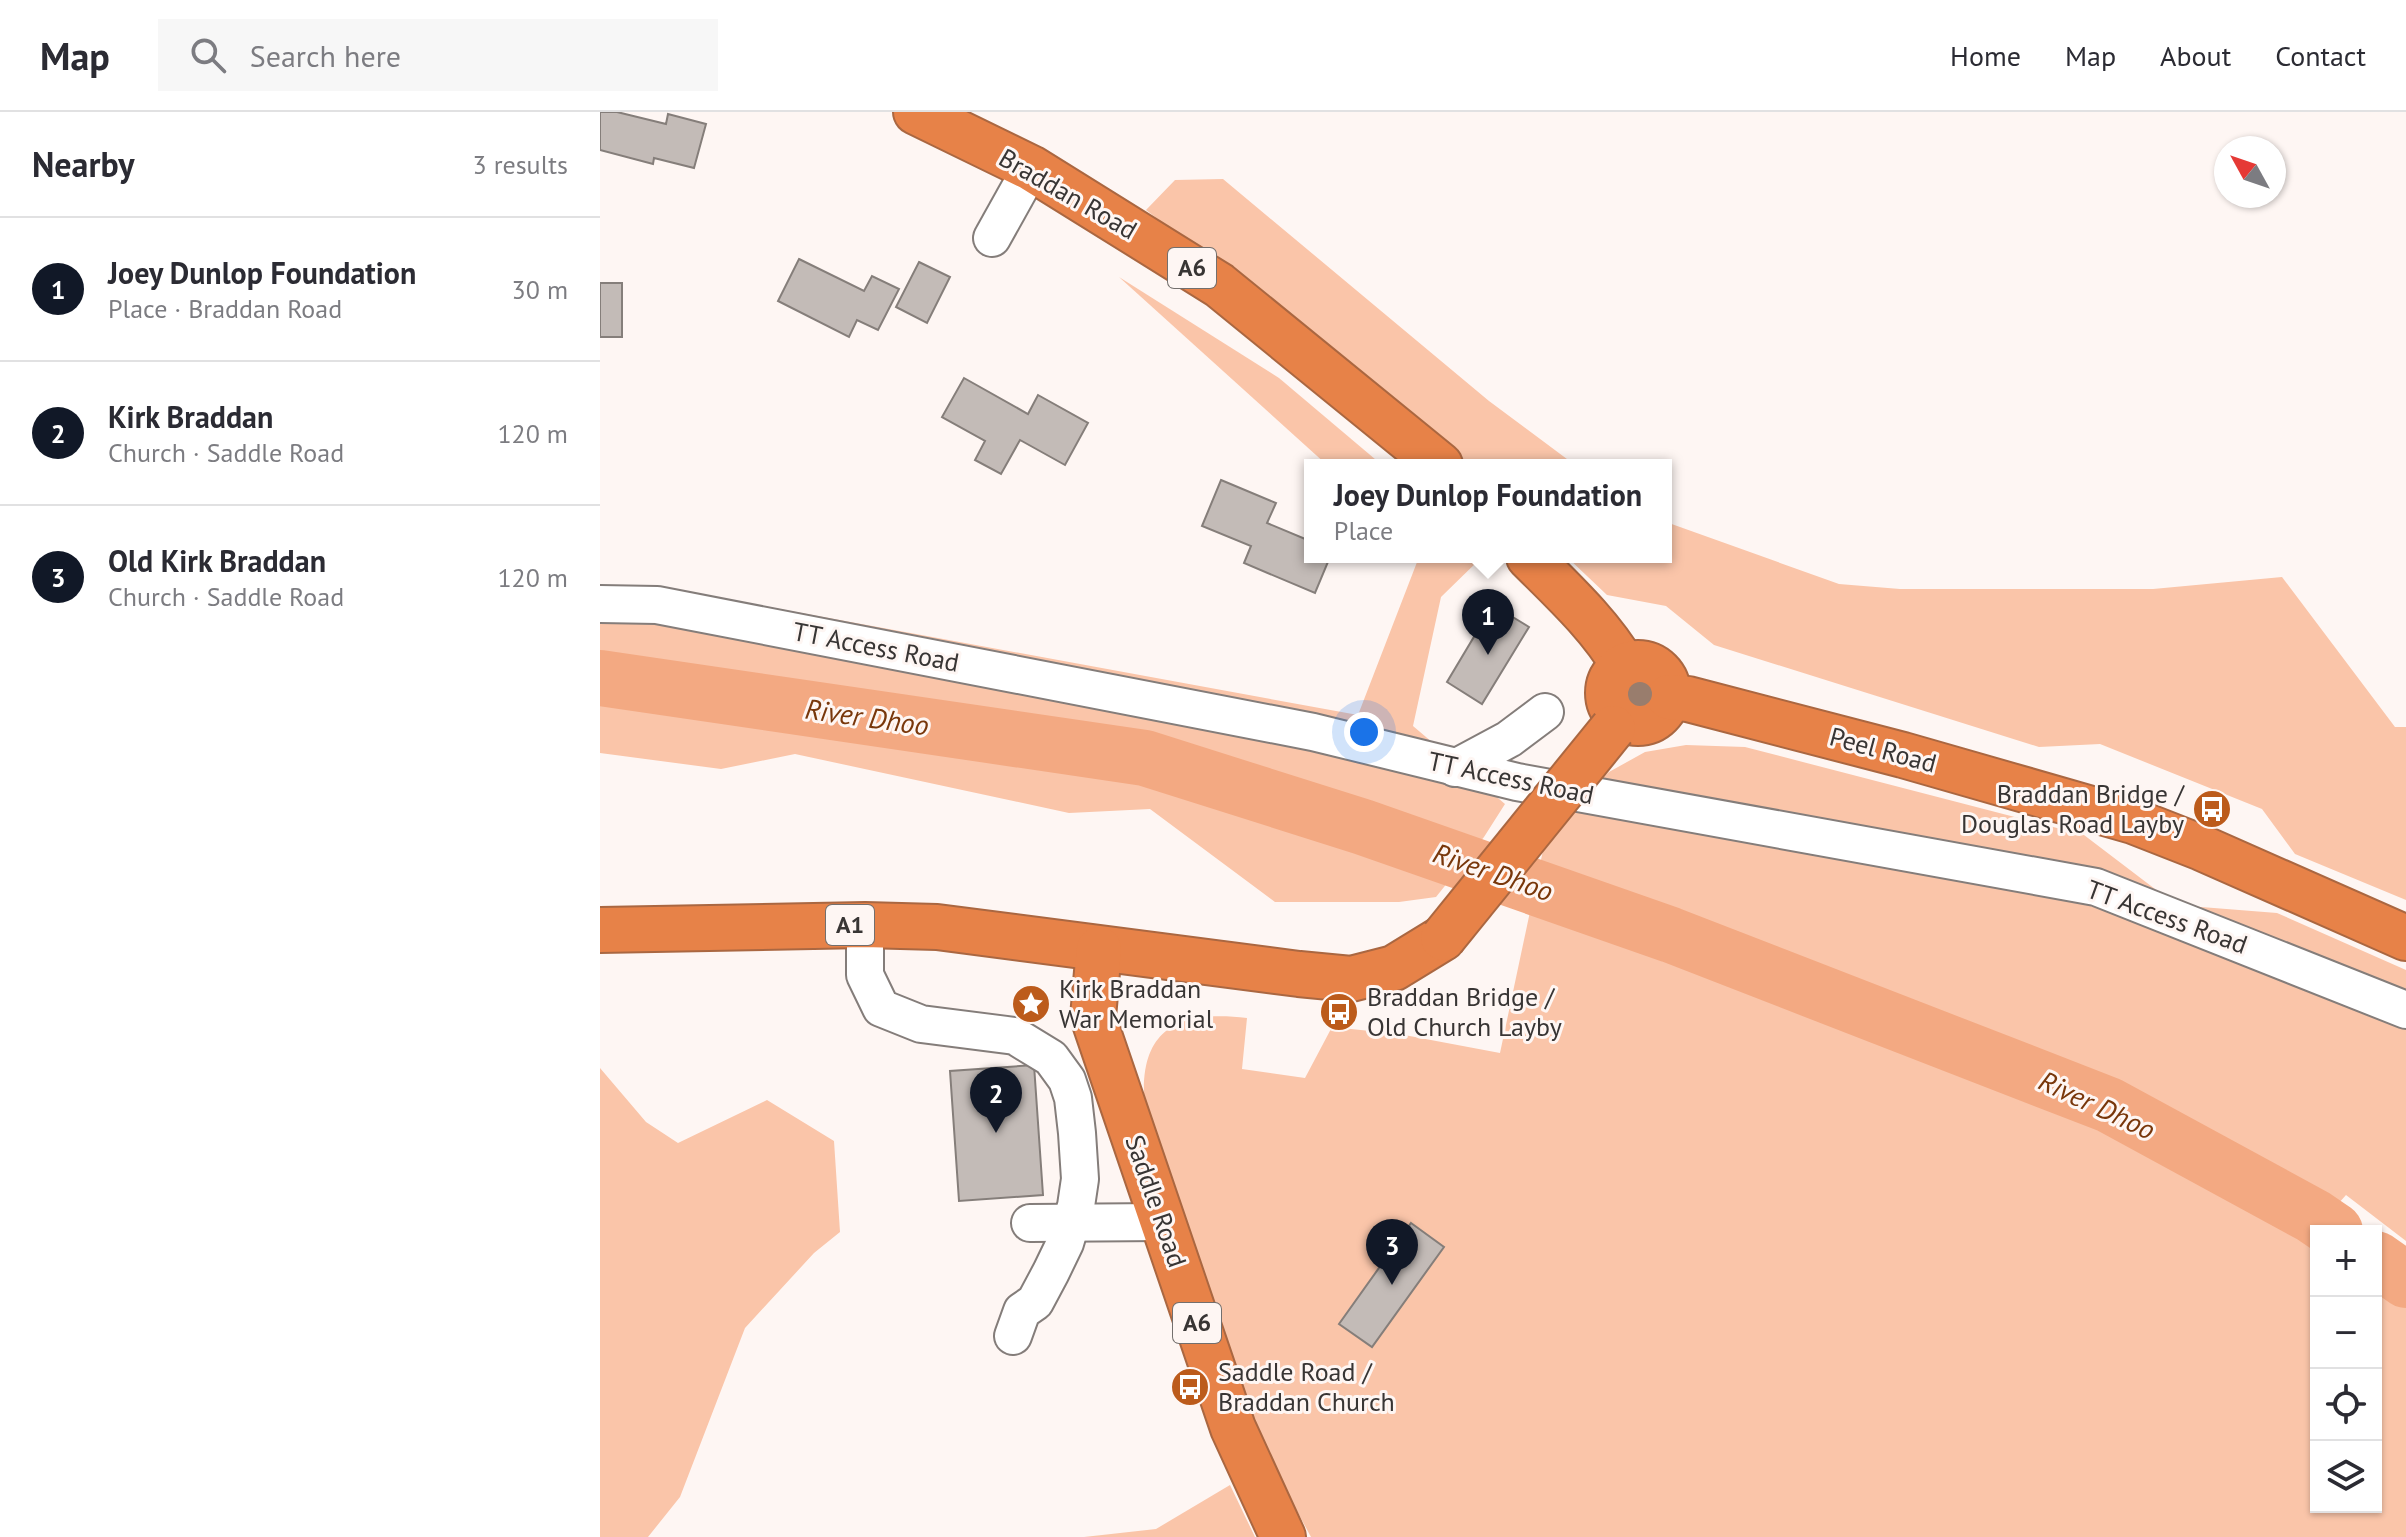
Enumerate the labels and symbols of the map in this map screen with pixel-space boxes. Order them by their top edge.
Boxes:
north arrow [2214,136,2286,208]
street label: Braddan Road [993,141,1143,246]
road number: A6 [1168,248,1216,288]
pin: 1 [1462,589,1514,655]
street label: TT Access Road [790,614,962,679]
water label: River Dhoo [803,690,931,743]
your location [1344,712,1384,752]
street label: Peel Road [1826,719,1940,780]
street label: TT Access Road [1425,744,1597,811]
place label: Braddan Bridge / Douglas Road Layby [1961,777,2186,840]
bus stop icon: Braddan Bridge / Douglas Road Layby [2191,788,2233,830]
water label: River Dhoo [1428,834,1558,909]
street label: TT Access Road [2082,872,2252,961]
road number: A1 [826,905,874,945]
place label: Kirk Braddan War Memorial [1059,972,1214,1035]
place label: Braddan Bridge / Old Church Layby [1367,980,1562,1043]
place icon: Kirk Braddan War Memorial [1010,983,1052,1025]
bus stop icon: Braddan Bridge / Old Church Layby [1318,991,1360,1033]
water label: River Dhoo [2033,1061,2161,1148]
pin: 2 [970,1067,1022,1133]
street label: Saddle Road [1118,1130,1194,1271]
pin: 3 [1366,1219,1418,1285]
road number: A6 [1173,1303,1221,1343]
place label: Saddle Road / Braddan Church [1218,1355,1395,1418]
bus stop icon: Saddle Road / Braddan Church [1169,1366,1211,1408]

